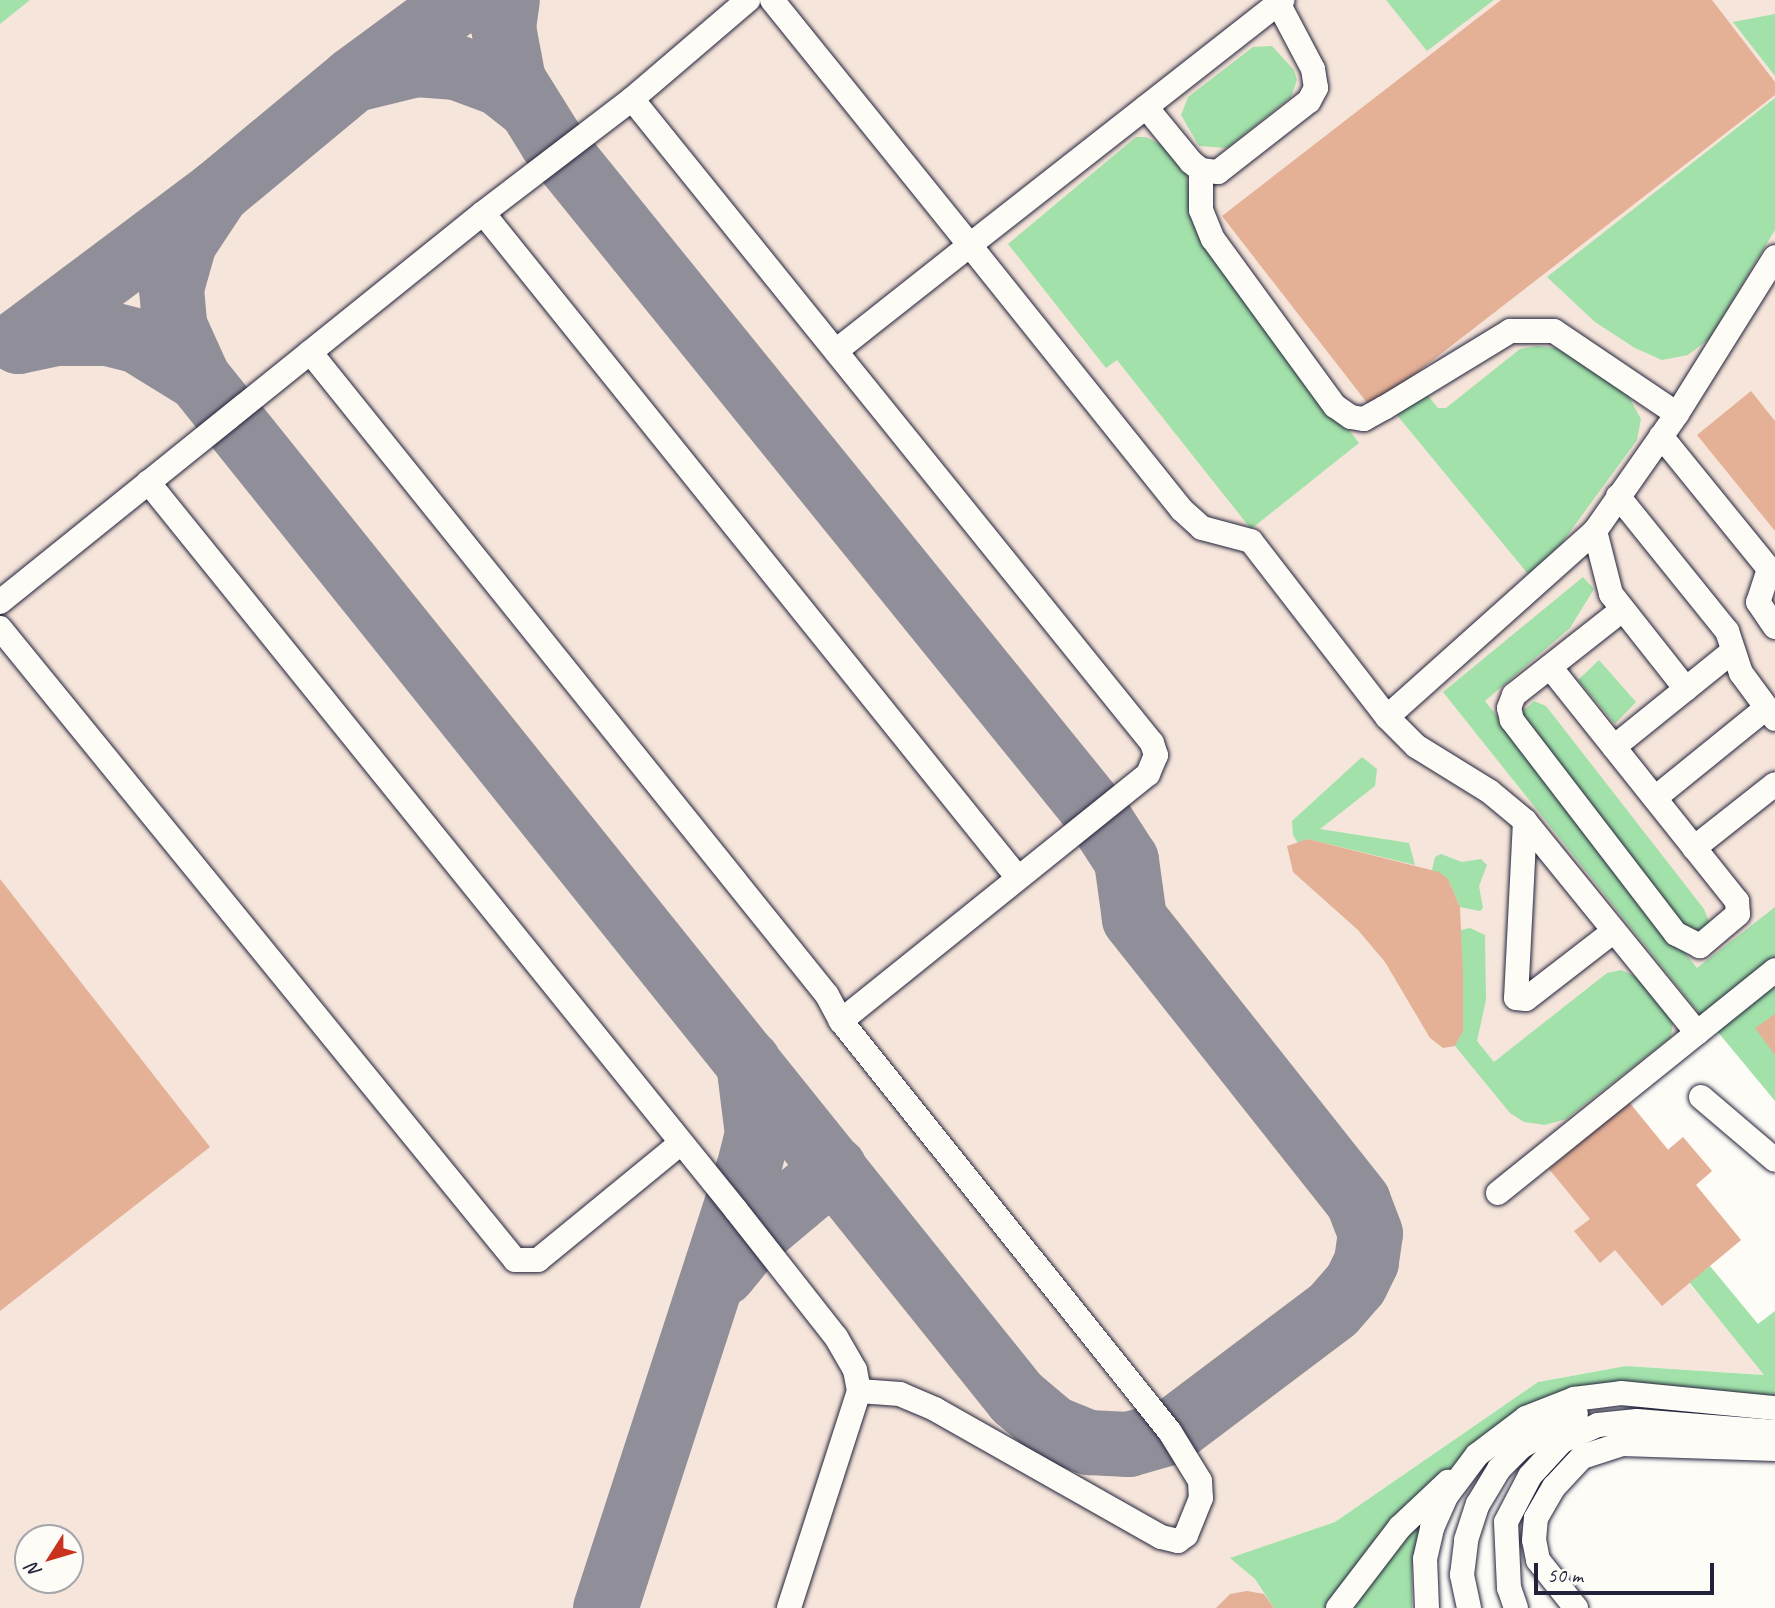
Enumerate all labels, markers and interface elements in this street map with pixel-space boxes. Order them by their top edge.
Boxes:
north arrow [14,1524,84,1594]
scale bar [1537,1548,1717,1592]
text: N [21,1559,47,1582]
text: 50 m [1547,1562,1583,1588]

